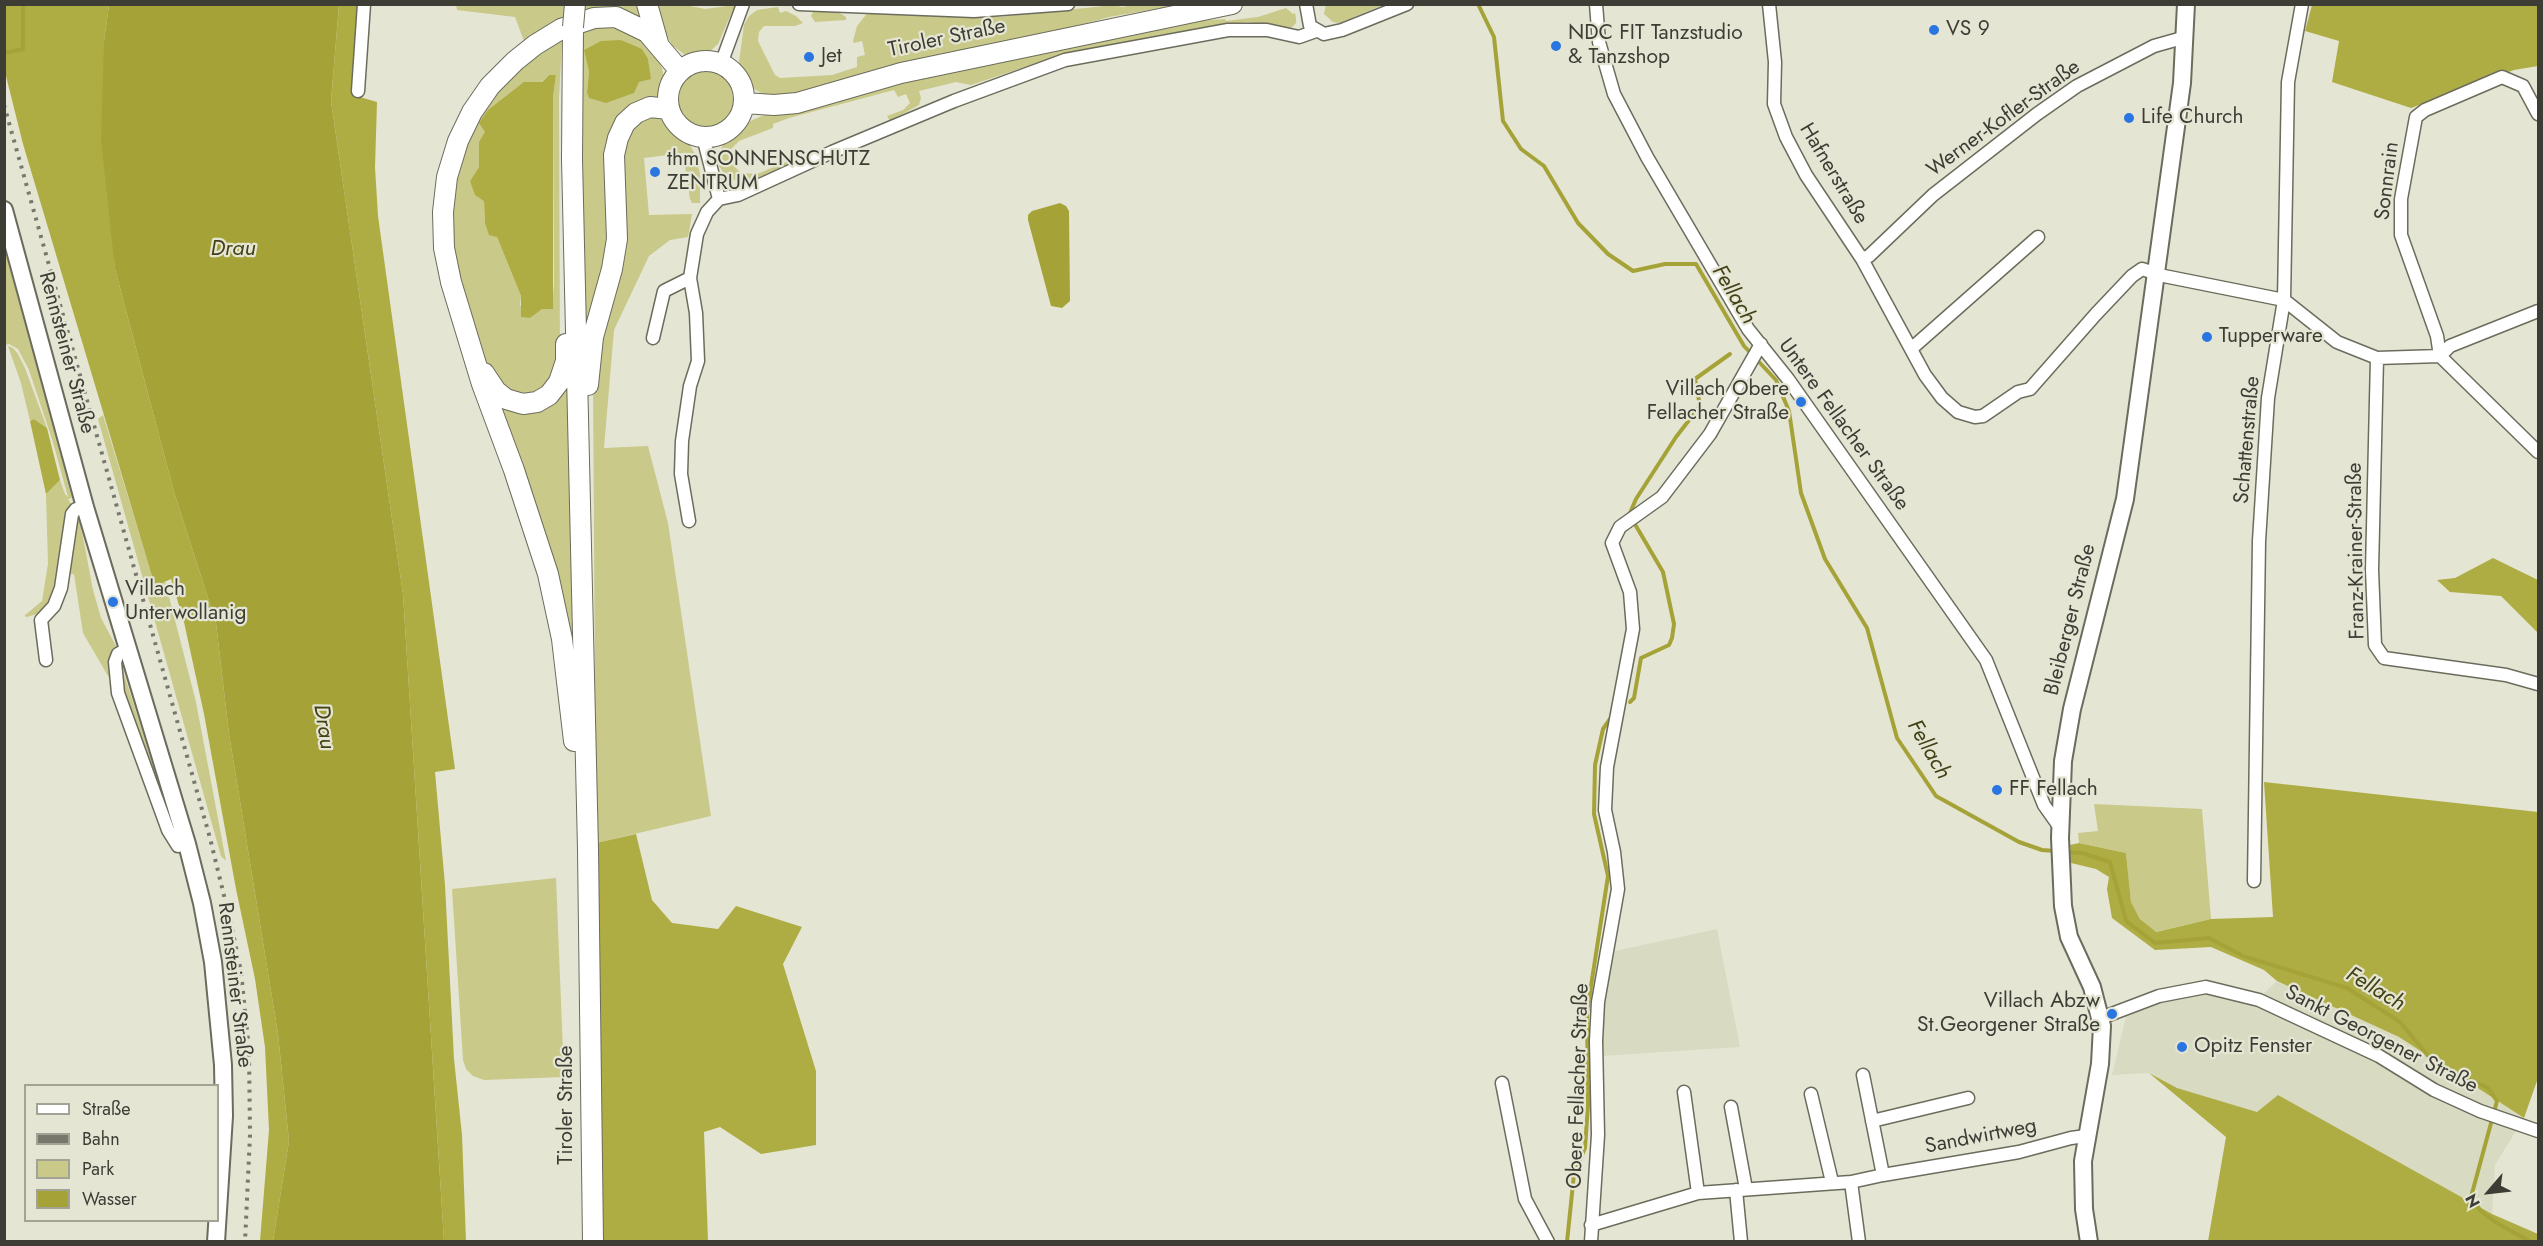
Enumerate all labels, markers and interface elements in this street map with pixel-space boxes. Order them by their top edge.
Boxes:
street label: Tiroler Straße [886,14,1008,64]
place label: VS 9 [1946,17,1990,43]
place label: NDC FIT Tanzstudio & Tanzshop [1568,21,1743,71]
marker: VS 9 [1927,23,1941,37]
marker: NDC FIT Tanzstudio & Tanzshop [1549,39,1563,53]
place label: Jet [821,44,842,70]
marker: Jet [802,50,816,64]
street label: Werner-Kofler-Straße [1923,55,2085,183]
place label: Life Church [2141,105,2243,131]
marker: Life Church [2122,111,2136,125]
street label: Hafnerstraße [1793,119,1873,229]
street label: Sonnrain [2371,140,2405,222]
place label: thm SONNENSCHUTZ ZENTRUM [667,147,870,197]
marker: thm SONNENSCHUTZ ZENTRUM [648,165,662,179]
water label: Drau [210,237,256,263]
water label: Fellach [1705,261,1761,329]
street label: Rennsteiner Straße [32,269,100,437]
place label: Tupperware [2219,324,2323,350]
marker: Tupperware [2200,330,2214,344]
street label: Untere Fellacher Straße [1772,334,1914,516]
street label: Schattenstraße [2230,375,2266,505]
place label: Villach Obere Fellacher Straße [1647,377,1789,427]
marker: Villach Obere Fellacher Straße [1794,395,1808,409]
street label: Franz-Krainer-Straße [2343,462,2371,640]
street label: Bleiberger Straße [2040,542,2102,698]
place label: Villach Unterwollanig [125,577,247,627]
marker: Villach Unterwollanig [106,595,120,609]
water label: Drau [306,703,340,751]
water label: Fellach [1900,716,1956,784]
place label: FF Fellach [2009,777,2098,803]
marker: FF Fellach [1990,783,2004,797]
street label: Rennsteiner Straße [211,901,257,1069]
water label: Fellach [2341,962,2409,1018]
street label: Sankt Georgener Straße [2280,980,2482,1100]
street label: Obere Fellacher Straße [1563,983,1595,1189]
place label: Villach Abzw St.Georgener Straße [1917,989,2100,1039]
marker: Villach Abzw St.Georgener Straße [2105,1007,2119,1021]
place label: Opitz Fenster [2194,1034,2312,1060]
marker: Opitz Fenster [2175,1040,2189,1054]
street label: Tiroler Straße [554,1045,580,1165]
legend [24,1084,219,1222]
text: Straße [82,1096,130,1122]
street label: Sandwirtweg [1923,1114,2039,1160]
text: Bahn [82,1126,120,1152]
text: Park [82,1156,114,1182]
north arrow [2459,1162,2519,1222]
text: Wasser [82,1186,137,1212]
text: N [2460,1190,2486,1212]

